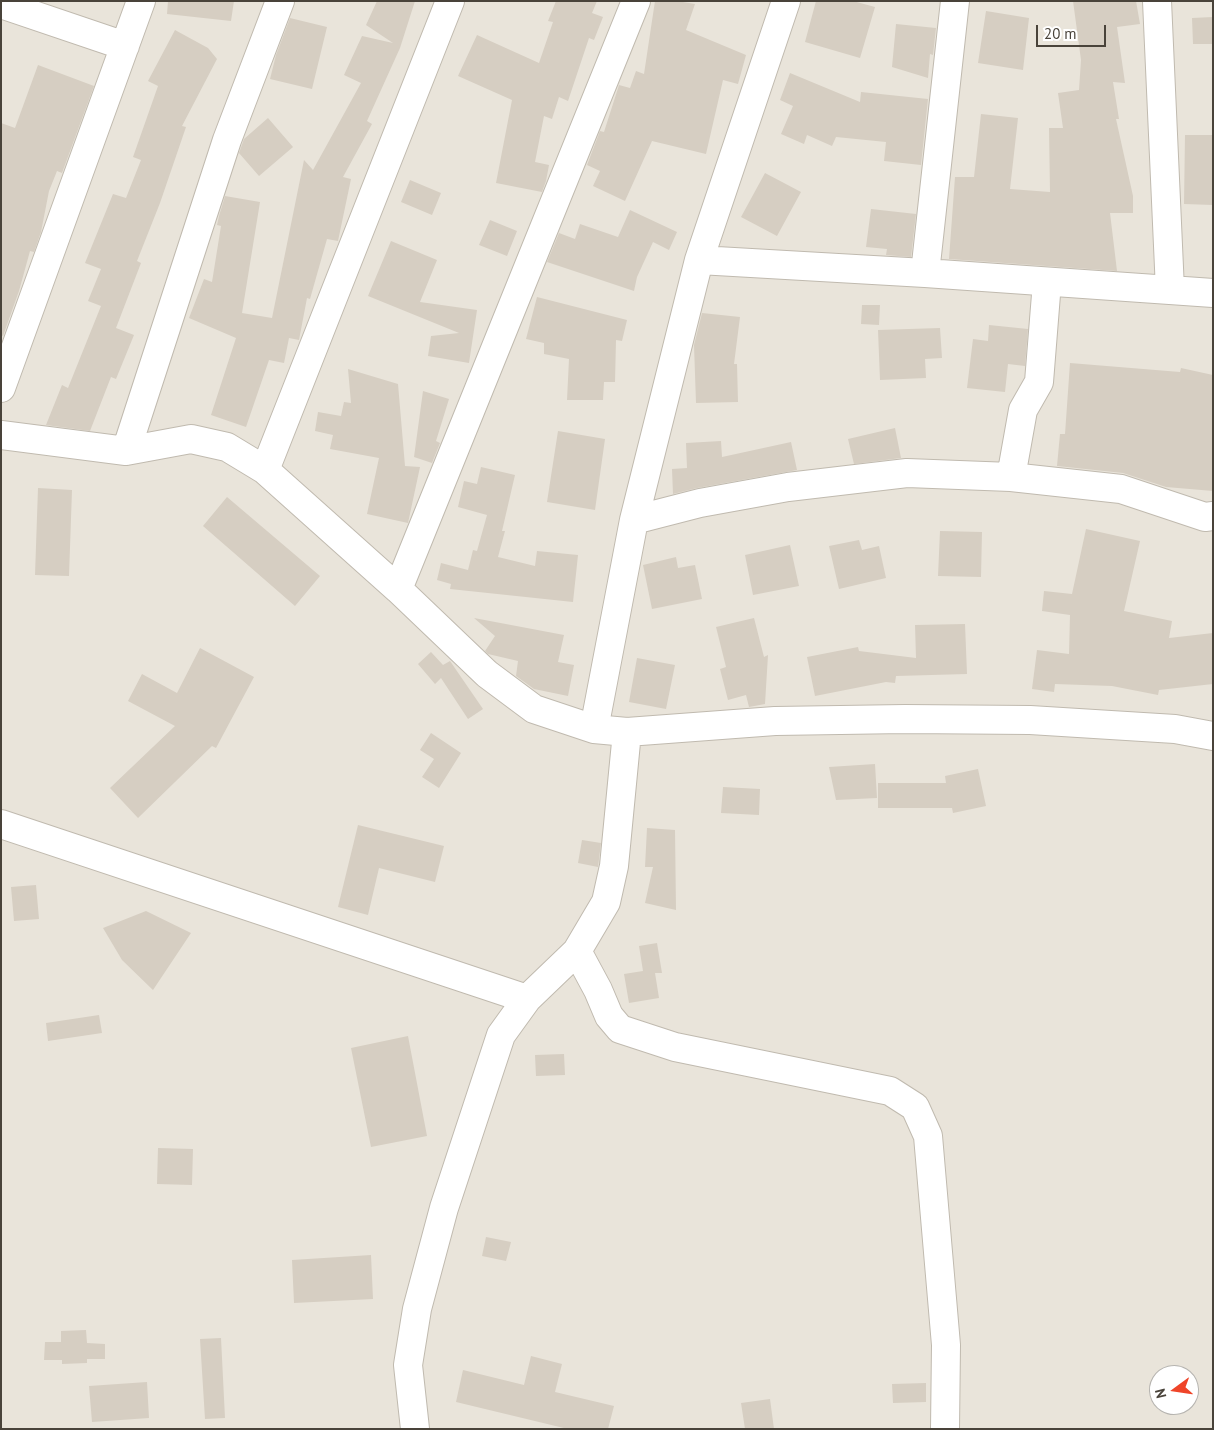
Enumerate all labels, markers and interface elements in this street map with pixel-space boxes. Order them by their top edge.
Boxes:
scale bar [1039,15,1109,47]
text: 20 m [1044,24,1077,43]
north arrow [1149,1365,1199,1415]
text: N [1151,1387,1170,1400]

